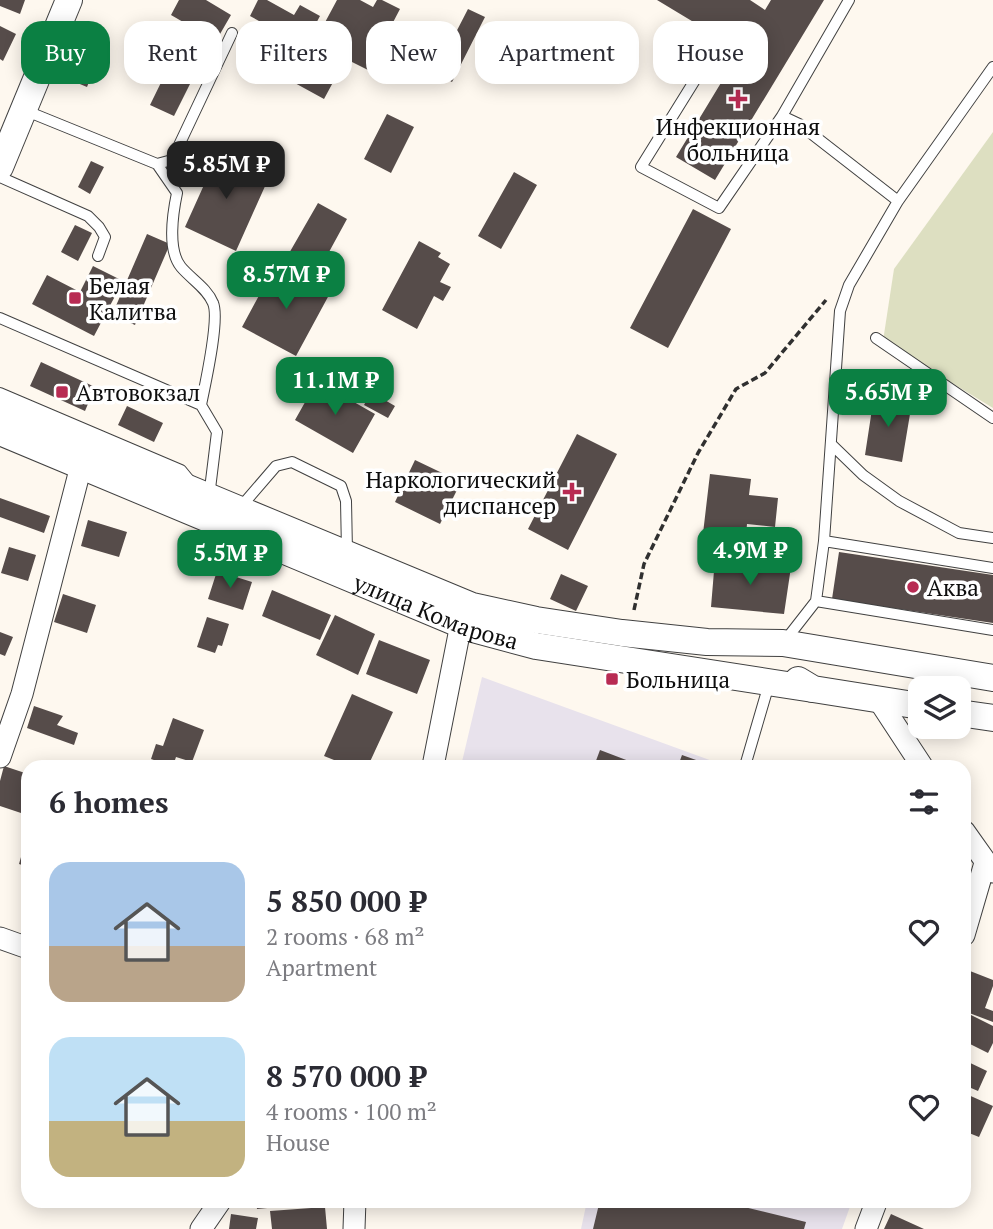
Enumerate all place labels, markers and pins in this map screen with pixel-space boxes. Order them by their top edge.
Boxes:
marker: Инфекционная больница [728,89,748,109]
place label: Инфекционная больница [656,111,820,168]
pin: 5.85M ₽ [161,142,291,201]
pin: 8.57M ₽ [221,252,351,311]
place label: Белая Калитва [89,270,178,327]
marker: Белая Калитва [67,290,83,306]
pin: 11.1M ₽ [270,358,400,417]
pin: 5.65M ₽ [823,370,953,429]
place label: Автовокзал [76,377,200,408]
marker: Автовокзал [54,384,70,400]
place label: Наркологический диспансер [365,464,556,521]
marker: Наркологический диспансер [562,482,582,502]
pin: 4.9M ₽ [693,528,807,587]
pin: 5.5M ₽ [173,530,287,590]
place label: Аква [927,572,979,603]
marker: Аква [905,579,921,595]
place label: Больница [626,664,730,695]
marker: Больница [604,671,620,687]

